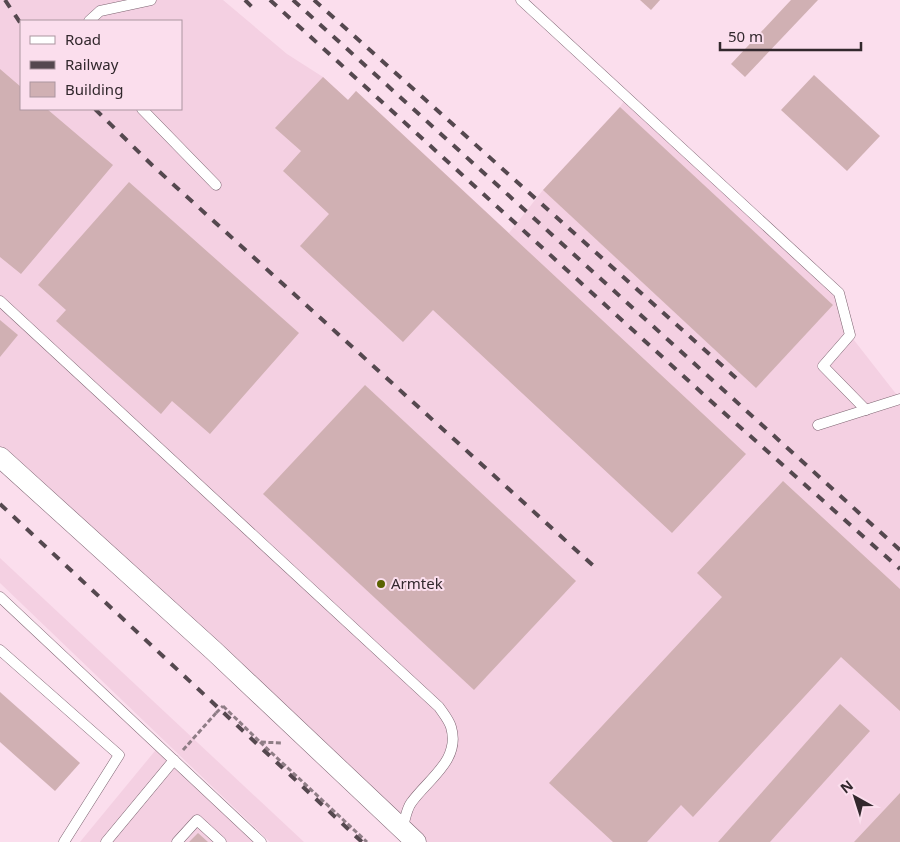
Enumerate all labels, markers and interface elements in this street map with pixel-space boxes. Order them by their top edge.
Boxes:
legend [20,20,182,110]
scale bar [720,20,861,52]
text: 50 m [728,26,763,46]
text: Road [65,29,101,49]
text: Railway [65,54,119,74]
text: Building [65,79,123,99]
place label: Armtek [391,573,443,593]
marker: Armtek [375,578,387,590]
north arrow [830,772,880,822]
text: N [836,776,857,797]

